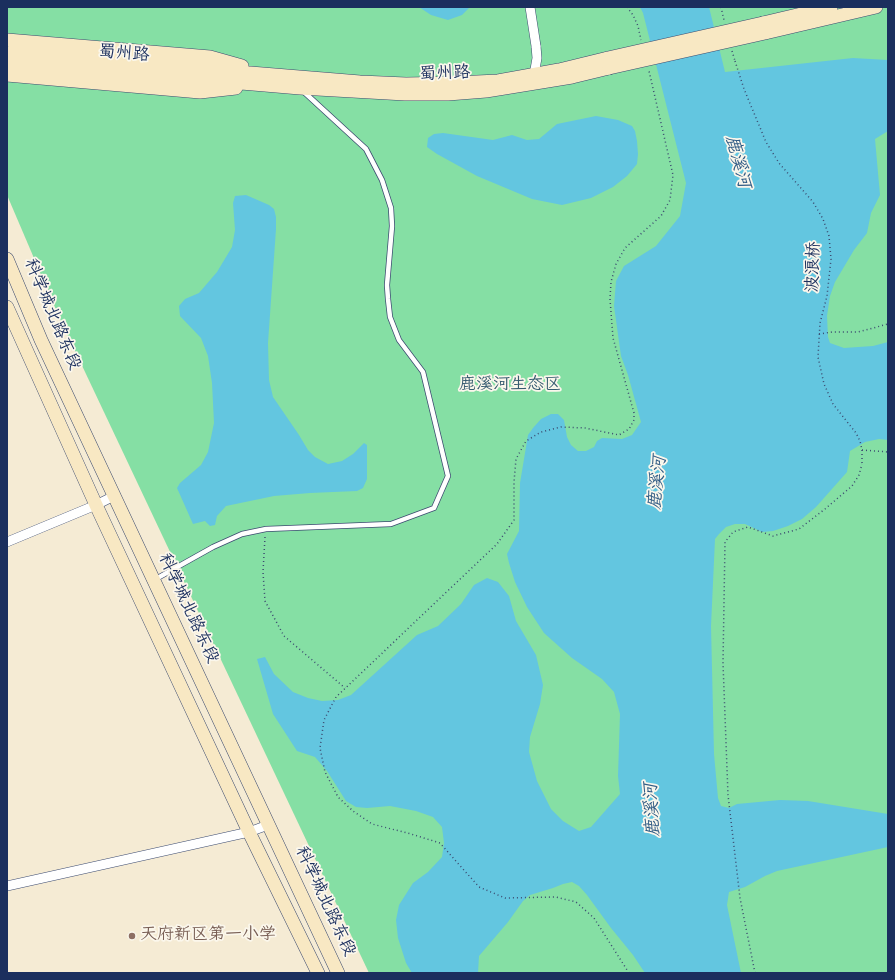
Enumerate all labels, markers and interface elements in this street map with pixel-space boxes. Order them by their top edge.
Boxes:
street label: 蜀州路 [98,43,150,67]
street label: 蜀州路 [419,64,471,86]
water label: 鹿溪河 [719,133,753,191]
street label: 波浪桥 [804,241,826,293]
street label: 科学城北路东段 [18,256,84,374]
park label: 鹿溪河生态区 [459,376,561,396]
water label: 鹿溪河 [645,455,673,511]
street label: 科学城北路东段 [153,551,221,667]
water label: 鹿溪河 [642,782,666,838]
street label: 科学城北路东段 [290,844,358,960]
place label: 天府新区第一小学 [140,926,276,946]
marker: 天府新区第一小学 [127,931,137,941]

